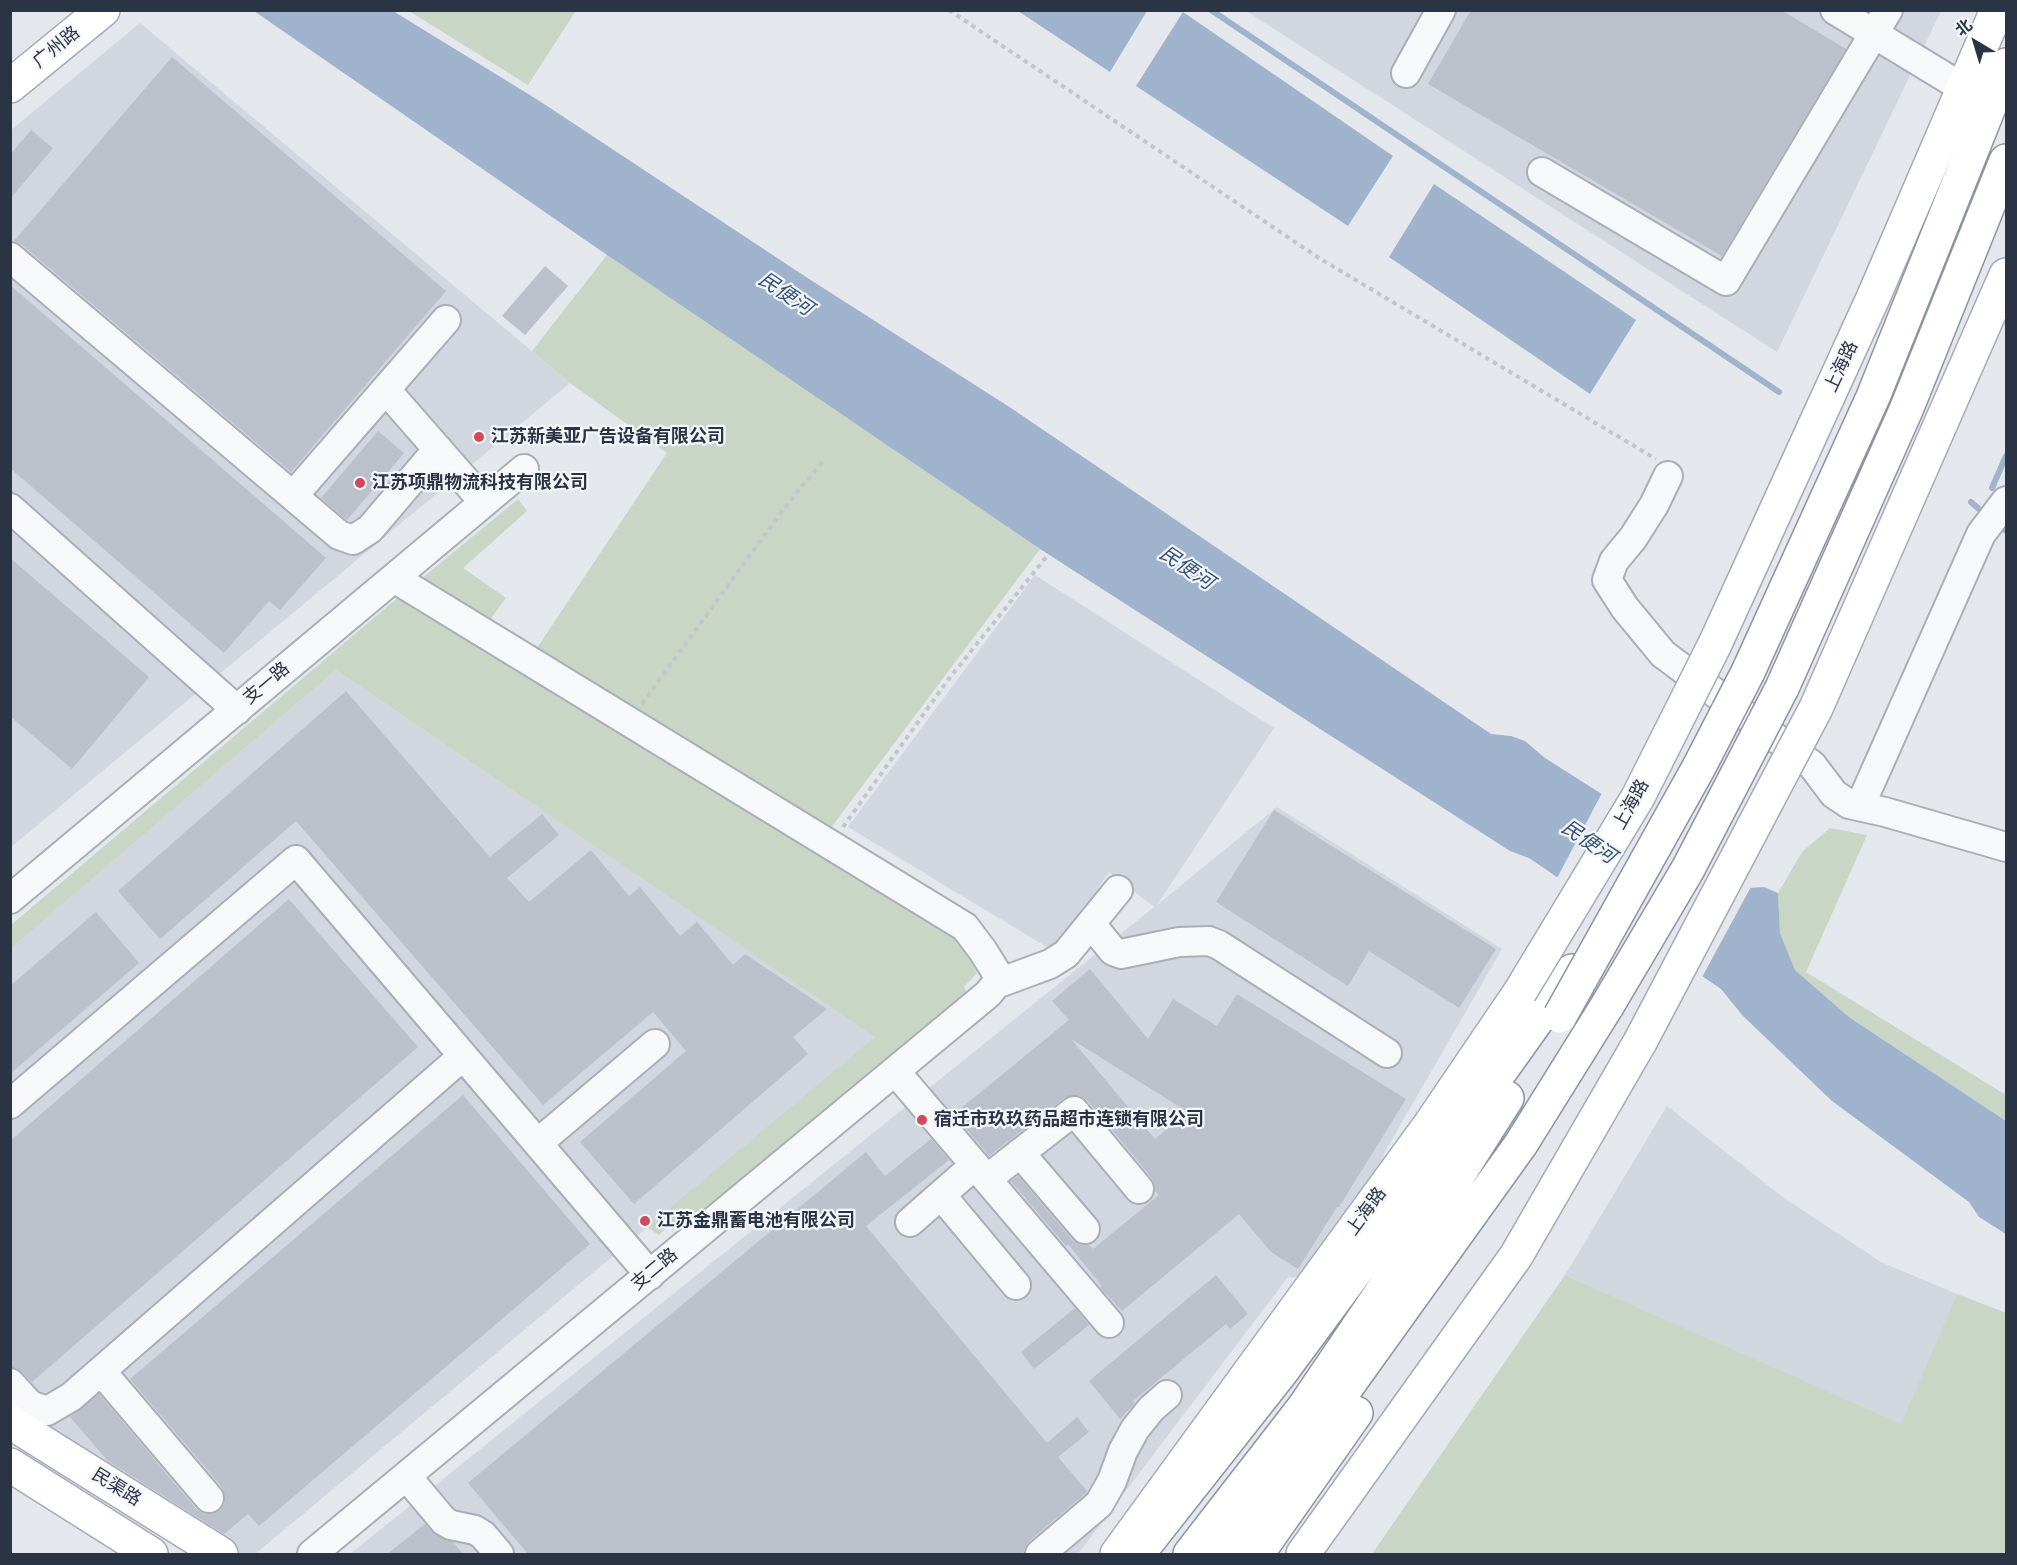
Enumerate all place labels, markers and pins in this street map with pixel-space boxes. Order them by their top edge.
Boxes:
place label: 江苏新美亚广告设备有限公司 [491,426,725,448]
marker: 江苏新美亚广告设备有限公司 [472,430,486,444]
place label: 江苏项鼎物流科技有限公司 [372,472,588,494]
marker: 江苏项鼎物流科技有限公司 [353,476,367,490]
place label: 宿迁市玖玖药品超市连锁有限公司 [934,1109,1204,1131]
marker: 宿迁市玖玖药品超市连锁有限公司 [915,1113,929,1127]
place label: 江苏金鼎蓄电池有限公司 [657,1210,855,1232]
marker: 江苏金鼎蓄电池有限公司 [638,1214,652,1228]

